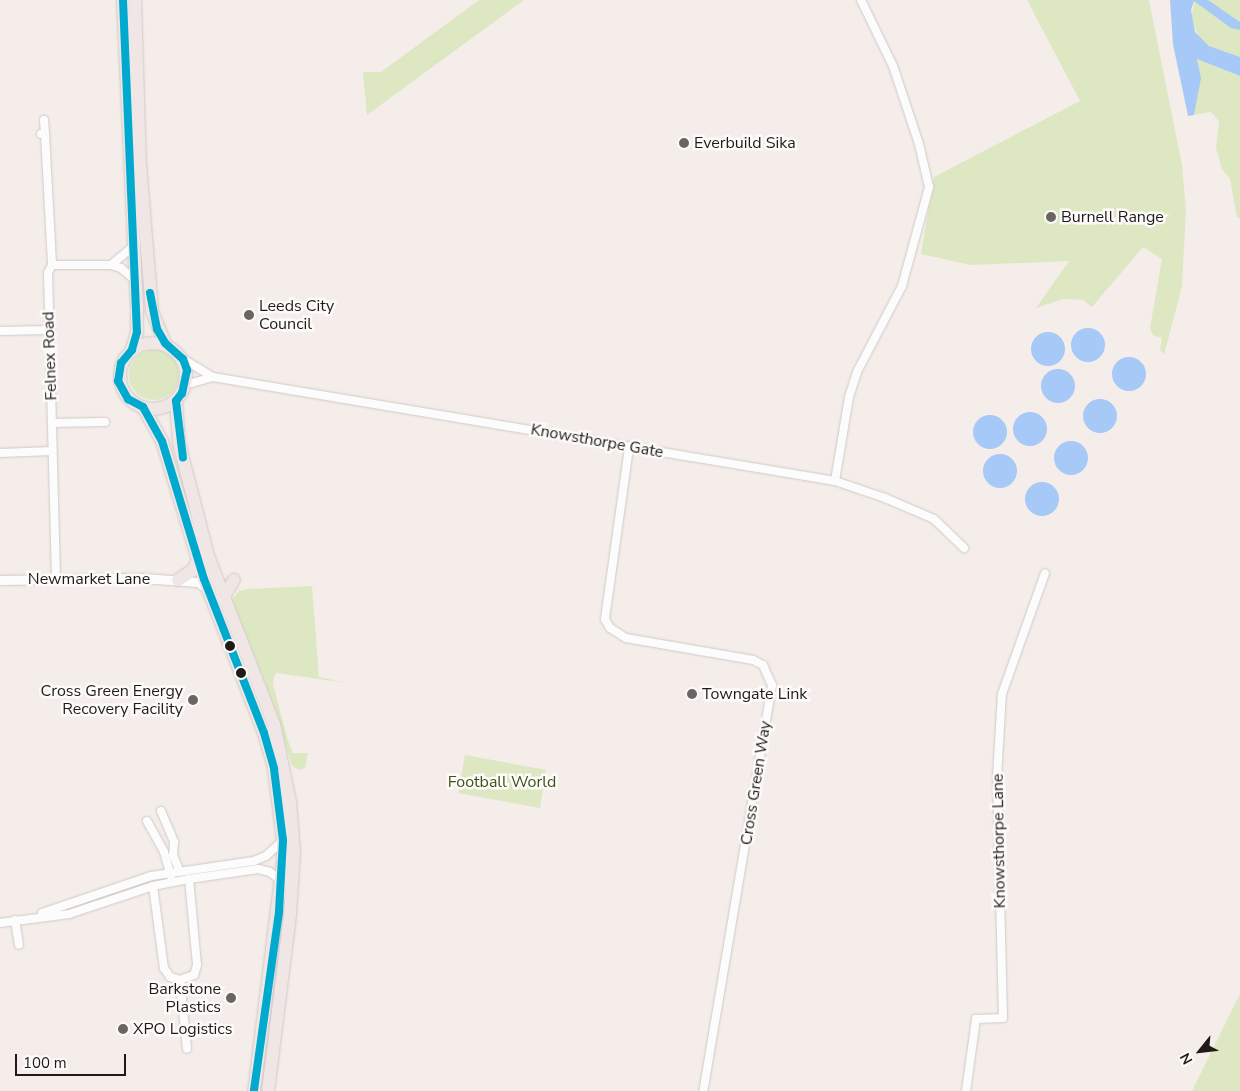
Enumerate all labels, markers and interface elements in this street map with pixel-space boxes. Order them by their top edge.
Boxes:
place label: Everbuild Sika [694,133,796,153]
marker: Everbuild Sika [678,137,690,149]
place label: Burnell Range [1061,207,1164,227]
marker: Burnell Range [1045,211,1057,223]
place label: Leeds City Council [259,296,334,334]
marker: Leeds City Council [243,309,255,321]
street label: Felnex Road [39,311,61,401]
street label: Knowsthorpe Gate [529,420,665,462]
street label: Newmarket Lane [28,569,150,589]
unlabelled marker [225,641,235,651]
unlabelled marker [236,668,246,678]
place label: Cross Green Energy Recovery Facility [41,681,183,719]
place label: Towngate Link [702,684,807,704]
marker: Towngate Link [686,688,698,700]
marker: Cross Green Energy Recovery Facility [187,694,199,706]
street label: Cross Green Way [737,719,775,847]
park label: Football World [448,772,556,792]
street label: Knowsthorpe Lane [988,773,1010,909]
place label: Barkstone Plastics [148,979,221,1017]
marker: Barkstone Plastics [225,992,237,1004]
place label: XPO Logistics [133,1019,232,1039]
marker: XPO Logistics [117,1023,129,1035]
north arrow [1175,1026,1225,1076]
scale bar [18,1044,129,1076]
text: N [1176,1049,1197,1068]
text: 100 m [23,1053,67,1073]

